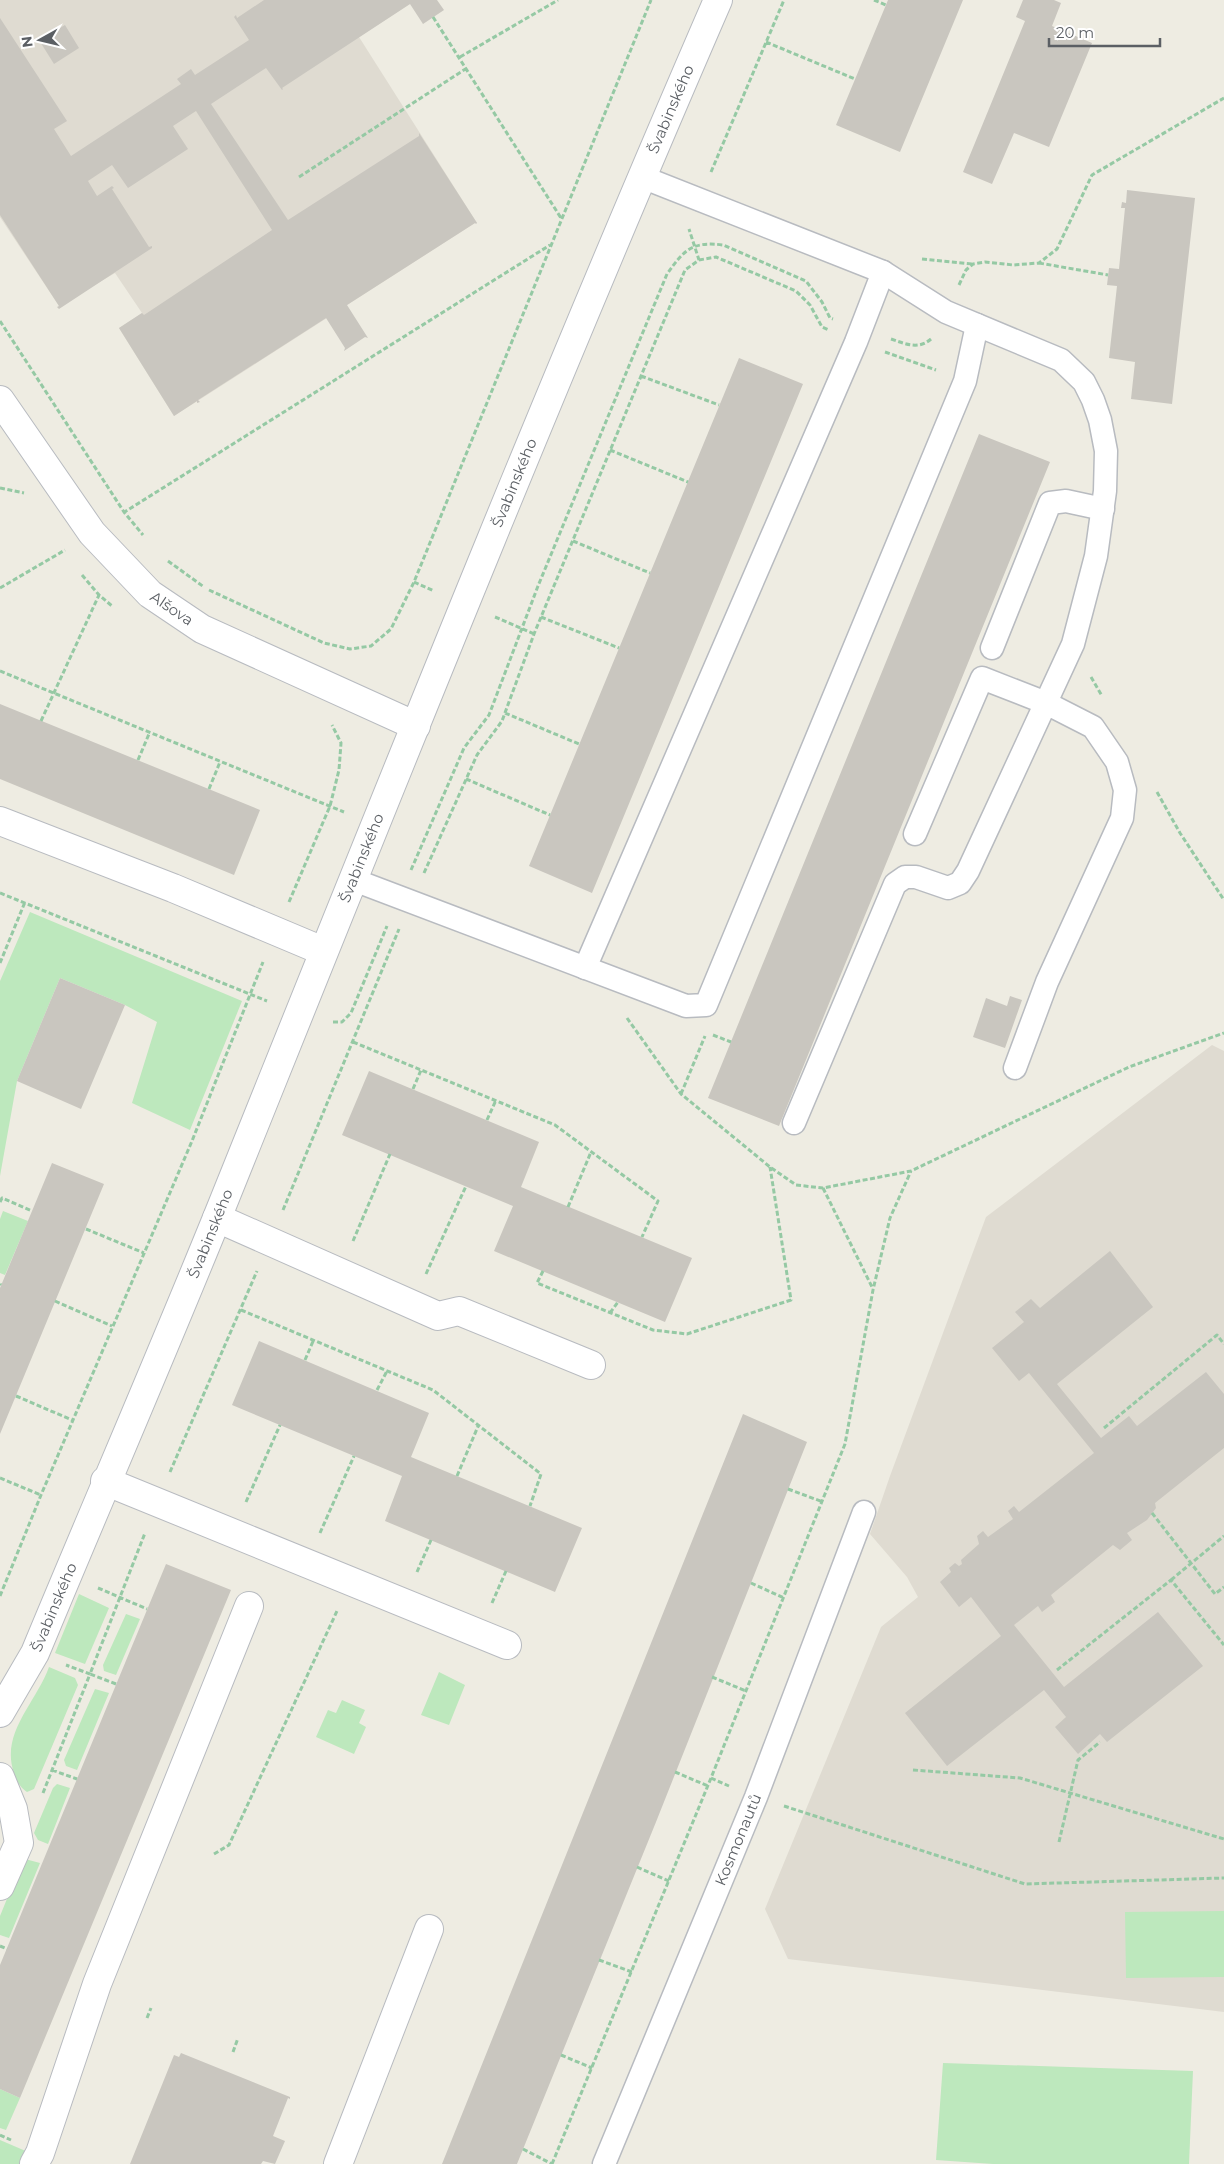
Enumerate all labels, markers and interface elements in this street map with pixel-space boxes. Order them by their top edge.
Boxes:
north arrow [15,15,65,65]
scale bar [1049,15,1160,47]
text: 20 m [1056,23,1094,42]
text: N [17,35,37,49]
street label: Švabinského [643,62,698,156]
street label: Švabinského [487,435,541,530]
street label: Alšova [147,587,197,629]
street label: Švabinského [335,810,388,905]
street label: Švabinského [183,1186,237,1281]
street label: Švabinského [27,1560,81,1654]
street label: Kosmonautů [710,1791,765,1888]

